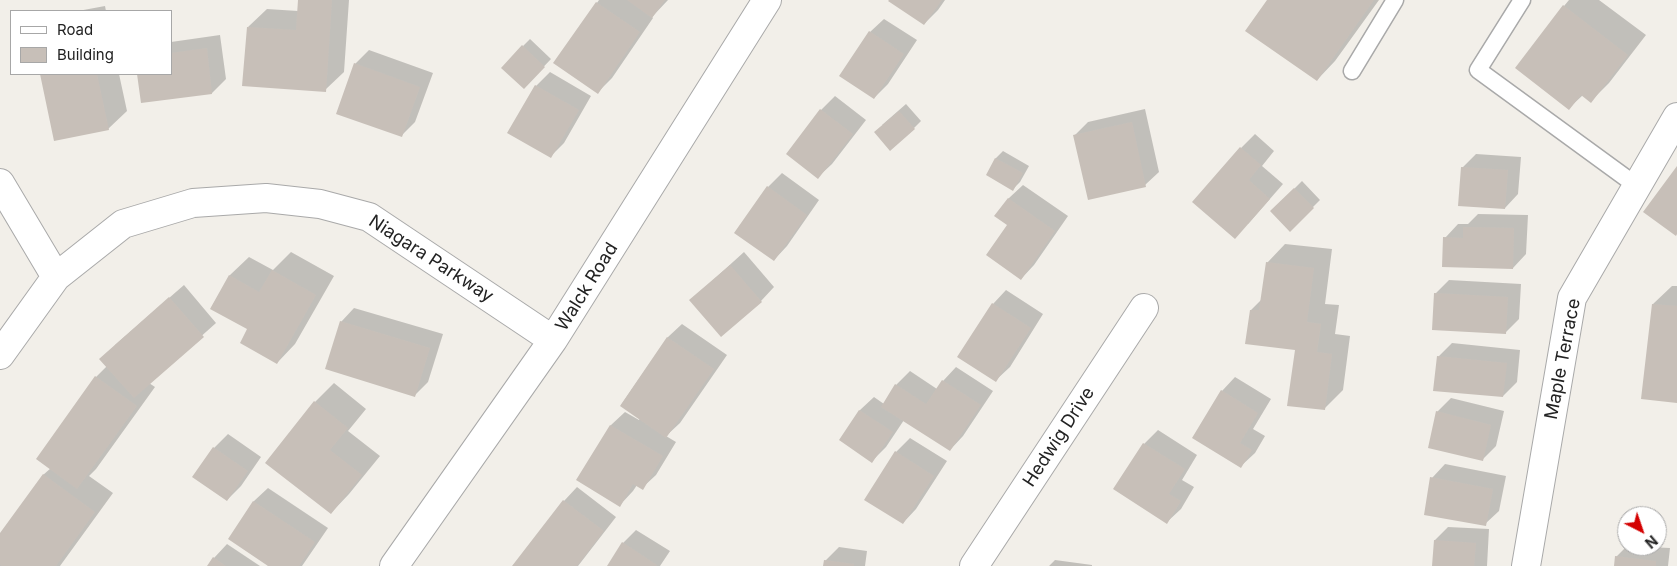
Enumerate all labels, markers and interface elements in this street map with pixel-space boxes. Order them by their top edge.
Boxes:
legend [10,10,172,75]
text: Road [57,20,93,39]
text: Building [57,45,114,64]
street label: Niagara Parkway [365,211,497,307]
street label: Walck Road [551,239,623,335]
street label: Maple Terrace [1541,297,1585,421]
street label: Hedwig Drive [1019,383,1099,491]
north arrow [1617,506,1667,556]
text: N [1642,532,1661,552]

